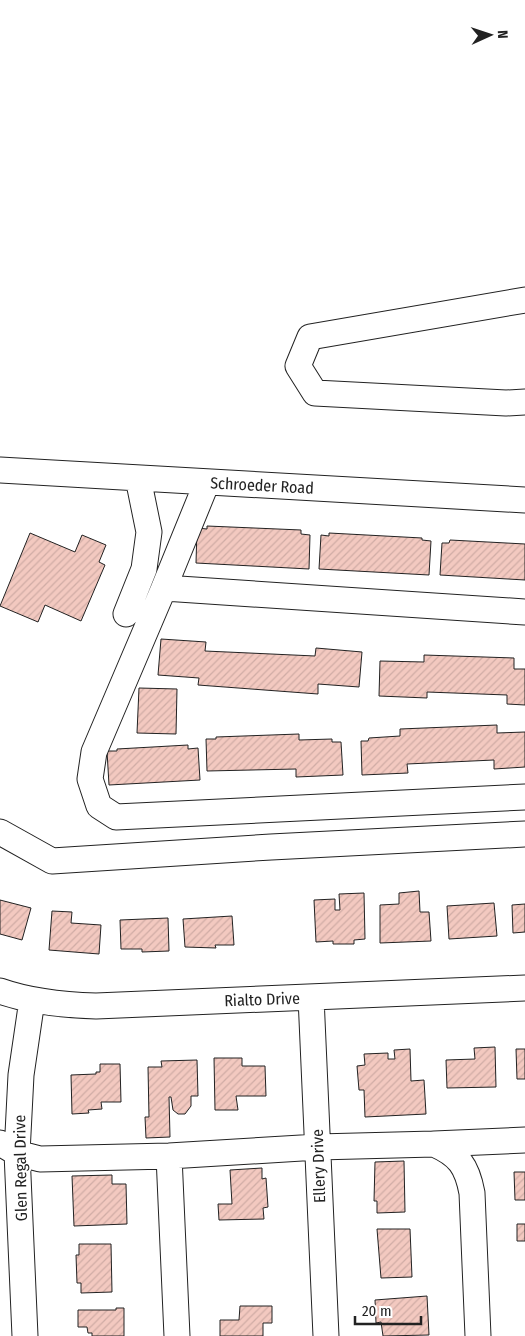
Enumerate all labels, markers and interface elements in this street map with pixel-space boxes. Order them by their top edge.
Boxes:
north arrow [465,10,515,60]
text: N [494,30,511,39]
street label: Schroeder Road [210,473,314,498]
street label: Rialto Drive [224,989,300,1010]
street label: Glen Regal Drive [10,1114,31,1221]
street label: Ellery Drive [308,1129,329,1203]
scale bar [355,1294,421,1326]
text: 20 m [362,1302,392,1320]

